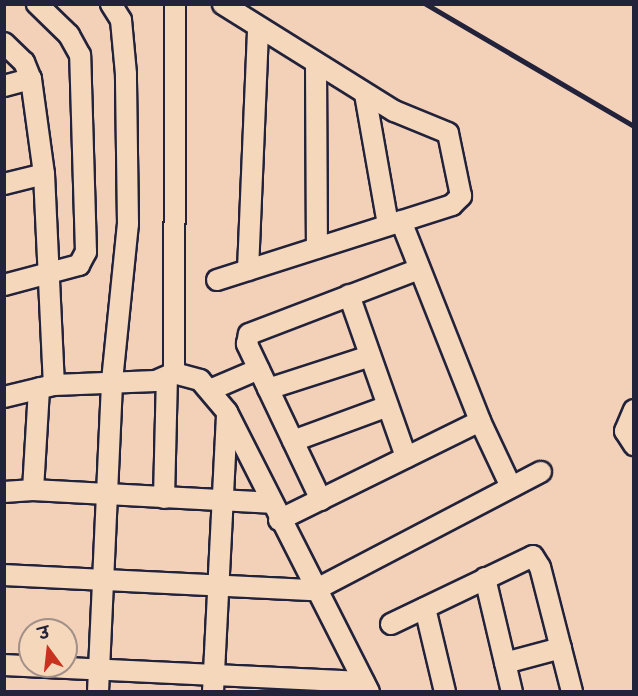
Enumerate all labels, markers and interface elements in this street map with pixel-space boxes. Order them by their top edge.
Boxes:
north arrow [18,618,78,678]
text: उ [36,621,52,644]

